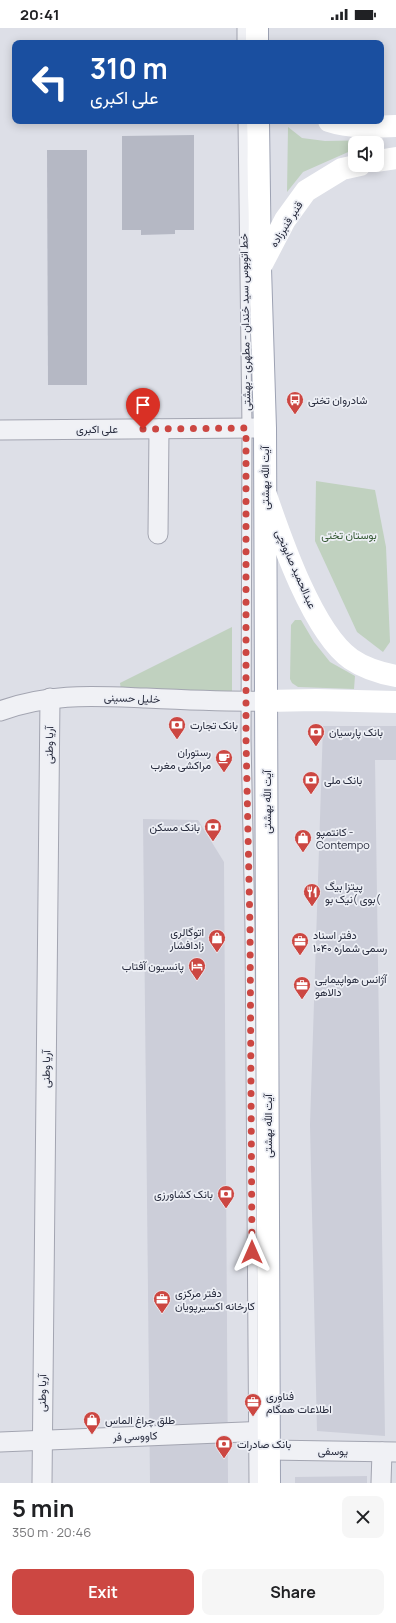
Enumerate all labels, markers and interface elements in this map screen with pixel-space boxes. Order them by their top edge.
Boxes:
text: 20:41 [20,4,60,25]
text: 310 m [90,49,168,87]
icon: left [24,56,76,108]
text: علی‌ اکبری [90,85,158,109]
map controls [348,136,384,172]
button: sound [348,136,384,172]
street label: قنبر قنبرزاده [266,198,306,250]
street label: خط اتوبوس سید خندان - مطهری - بهشتی [235,233,254,411]
pin [126,388,160,429]
bus stop icon: شادروان تختی [285,390,305,415]
place label: شادروان تختی [308,392,368,407]
icon: arrive [132,394,154,416]
street label: علی‌ اکبری [76,421,118,436]
street label: آیت الله بهشتی [257,445,272,510]
street label: عبدالحمید صابونچی [271,527,321,611]
park label: بوستان تختی [321,527,377,542]
street label: خلیل حسینی [104,689,160,706]
bank icon: بانک تجارت [167,715,187,740]
place label: بانک تجارت [190,717,238,732]
bank icon: بانک پارسیان [306,722,326,747]
place label: بانک پارسیان [329,724,383,740]
street label: آریا وطنی [41,725,56,764]
place label: رستوران مراکشی مغرب [150,744,211,772]
cafe icon: رستوران مراکشی مغرب [214,748,234,773]
street label: آیت الله بهشتی [259,769,274,834]
bank icon: بانک ملی [301,770,321,795]
place label: بانک ملی [324,772,362,787]
bank icon: بانک مسکن [203,817,223,842]
place label: بانک مسکن [149,819,200,834]
place label: کانتمپو - Contempo [316,824,370,852]
shop icon: کانتمپو - Contempo [293,828,313,853]
place label: پیتزا بیگ بوی )نیک بو( [325,878,381,906]
restaurant icon: پیتزا بیگ بوی )نیک بو( [302,882,322,907]
place label: اتوگالری زادافشار [169,924,204,952]
place label: دفتر اسناد رسمی شماره ۱۰۴۰ [313,927,387,955]
shop icon: اتوگالری زادافشار [207,928,227,953]
office icon: دفتر اسناد رسمی شماره ۱۰۴۰ [290,931,310,956]
hotel icon: پانسیون آفتاب [187,956,207,981]
place label: پانسیون آفتاب [122,958,184,974]
place label: آژانس هواپیمایی دالاهو [315,971,388,999]
office icon: آژانس هواپیمایی دالاهو [292,975,312,1000]
street label: آریا وطنی [38,1049,53,1088]
street label: آیت الله بهشتی [260,1093,275,1158]
bank icon: بانک کشاورزی [216,1184,236,1209]
place label: بانک کشاورزی [154,1186,213,1201]
position arrow [231,1231,273,1273]
place label: دفتر مرکزی کارخانه اکسیرپویان [175,1285,255,1314]
office icon: دفتر مرکزی کارخانه اکسیرپویان [152,1289,172,1314]
street label: آریا وطنی [34,1373,49,1412]
place label: فناوری اطلاعات همگام [266,1388,332,1417]
office icon: فناوری اطلاعات همگام [243,1392,263,1417]
shop icon: طلق چراغ الماس [82,1410,102,1435]
place label: طلق چراغ الماس [105,1412,175,1428]
street label: کاووسی فر [111,1427,158,1444]
bank icon: بانک صادرات [214,1434,234,1459]
place label: بانک صادرات [237,1436,291,1451]
street label: یوسفی [318,1443,348,1458]
text: 5 min [12,1491,74,1524]
button: close [342,1496,384,1538]
text: 350 m · 20:46 [12,1523,91,1541]
button: Exit [12,1569,194,1615]
button: Share [202,1569,384,1615]

